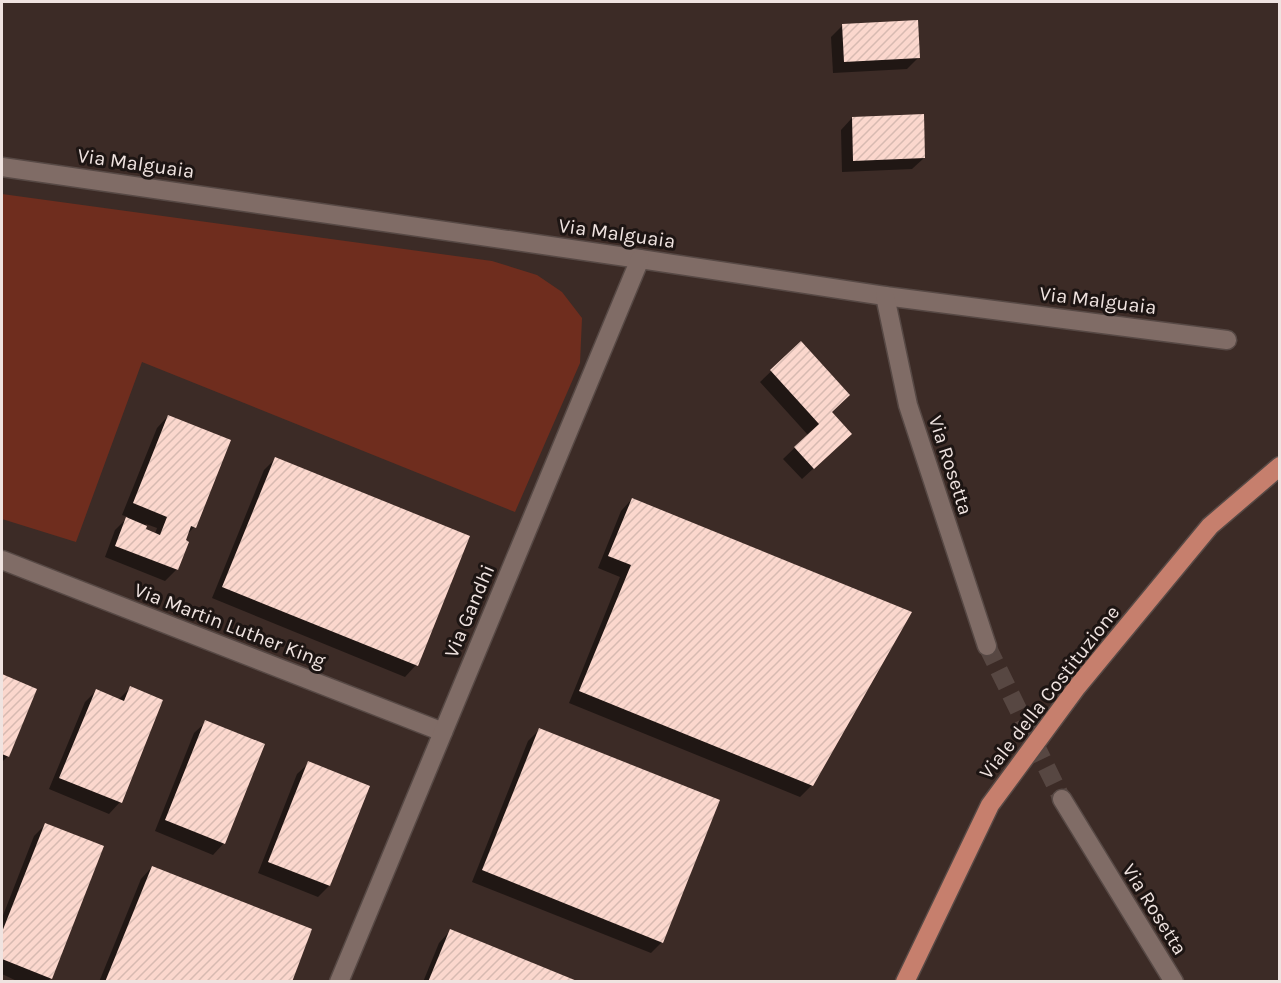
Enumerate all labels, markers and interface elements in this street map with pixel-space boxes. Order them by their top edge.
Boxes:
street label: Via Malguaia [76,144,196,183]
street label: Via Malguaia [557,214,677,253]
street label: Via Malguaia [1038,282,1158,319]
street label: Via Rosetta [924,413,977,518]
street label: Via Gandhi [440,561,499,661]
street label: Via Martin Luther King [131,578,329,673]
street label: Viale della Costituzione [975,601,1124,783]
street label: Via Rosetta [1118,860,1192,959]

